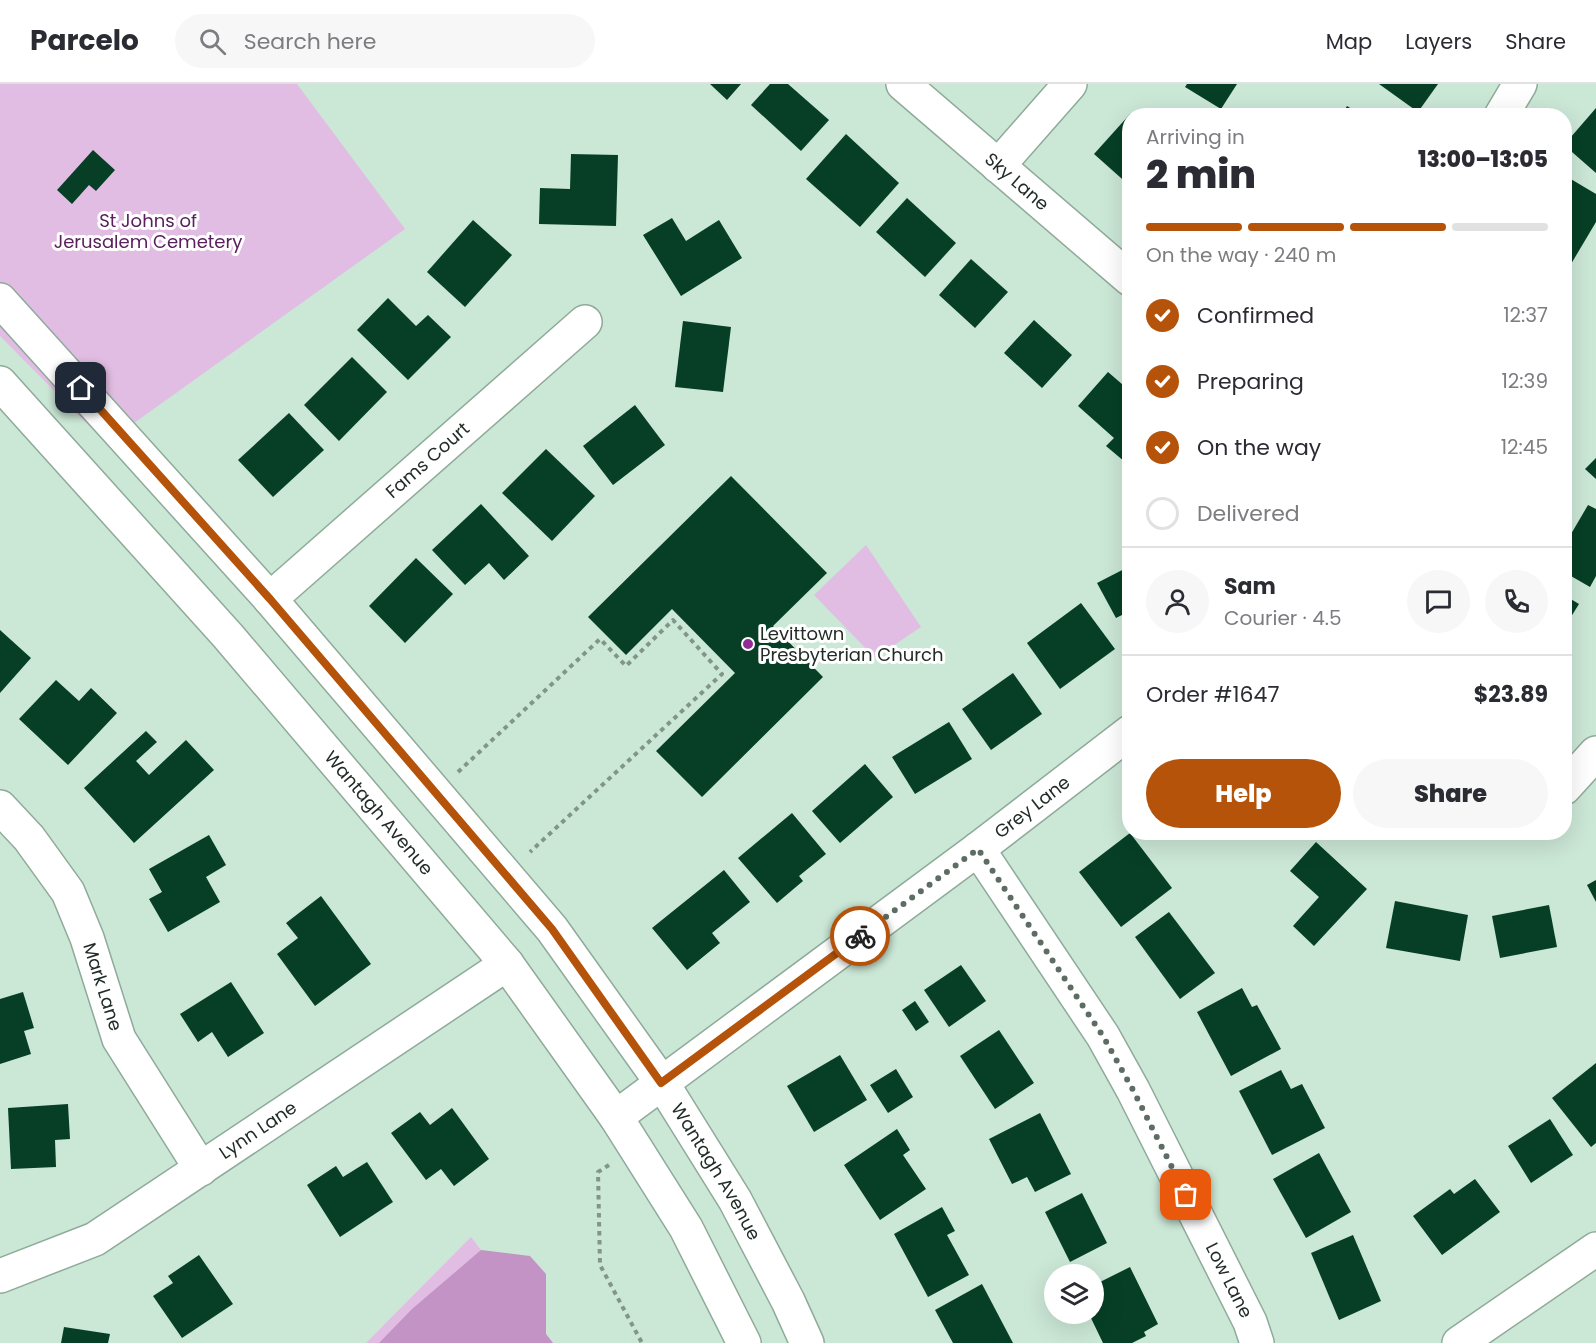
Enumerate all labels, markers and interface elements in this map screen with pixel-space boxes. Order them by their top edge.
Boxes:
search box [175,14,595,68]
text: Parcelo [30,21,139,60]
icon: search [196,25,229,58]
text: Search here [244,26,376,57]
text: Map [1326,27,1372,56]
text: Layers [1405,27,1472,56]
text: Share [1505,27,1566,56]
text: Arriving in [1146,123,1245,151]
text: 13:00–13:05 [1418,144,1548,175]
street label: Sky Lane [980,147,1055,216]
text: 2 min [1146,147,1256,202]
park label: St Johns of Jerusalem Cemetery [54,208,242,254]
text: On the way · 240 m [1146,241,1336,269]
icon: check [1146,299,1179,332]
text: Confirmed [1197,300,1314,331]
text: 12:37 [1503,301,1548,329]
pin [55,362,106,413]
icon: check [1146,365,1179,398]
text: Preparing [1197,366,1304,397]
text: 12:39 [1501,367,1548,395]
icon: home [64,371,97,404]
street label: Fams Court [380,416,475,504]
icon: check [1146,431,1179,464]
text: On the way [1197,432,1321,463]
text: 12:45 [1501,433,1548,461]
text: Delivered [1197,498,1300,529]
button: person [1146,570,1209,633]
button: chat [1407,570,1470,633]
button: phone [1485,570,1548,633]
text: Sam [1224,571,1276,602]
text: Courier · 4.5 [1224,604,1342,632]
place label: Levittown Presbyterian Church [760,621,943,667]
marker: Levittown Presbyterian Church [741,637,755,651]
text: Order #1647 [1146,679,1279,710]
text: $23.89 [1474,679,1548,710]
street label: Wantagh Avenue [319,745,439,880]
button: Help [1146,759,1341,828]
button: Share [1353,759,1548,828]
street label: Grey Lane [989,770,1075,844]
courier [830,906,890,966]
icon: bike [844,920,877,953]
street label: Mark Lane [77,939,129,1034]
street label: Lynn Lane [214,1095,302,1165]
street label: Wantagh Avenue [666,1098,767,1245]
pin [1160,1169,1211,1220]
icon: bag [1169,1178,1202,1211]
street label: Low Lane [1200,1238,1259,1322]
map controls [1044,1264,1104,1324]
button: layers [1044,1264,1104,1324]

